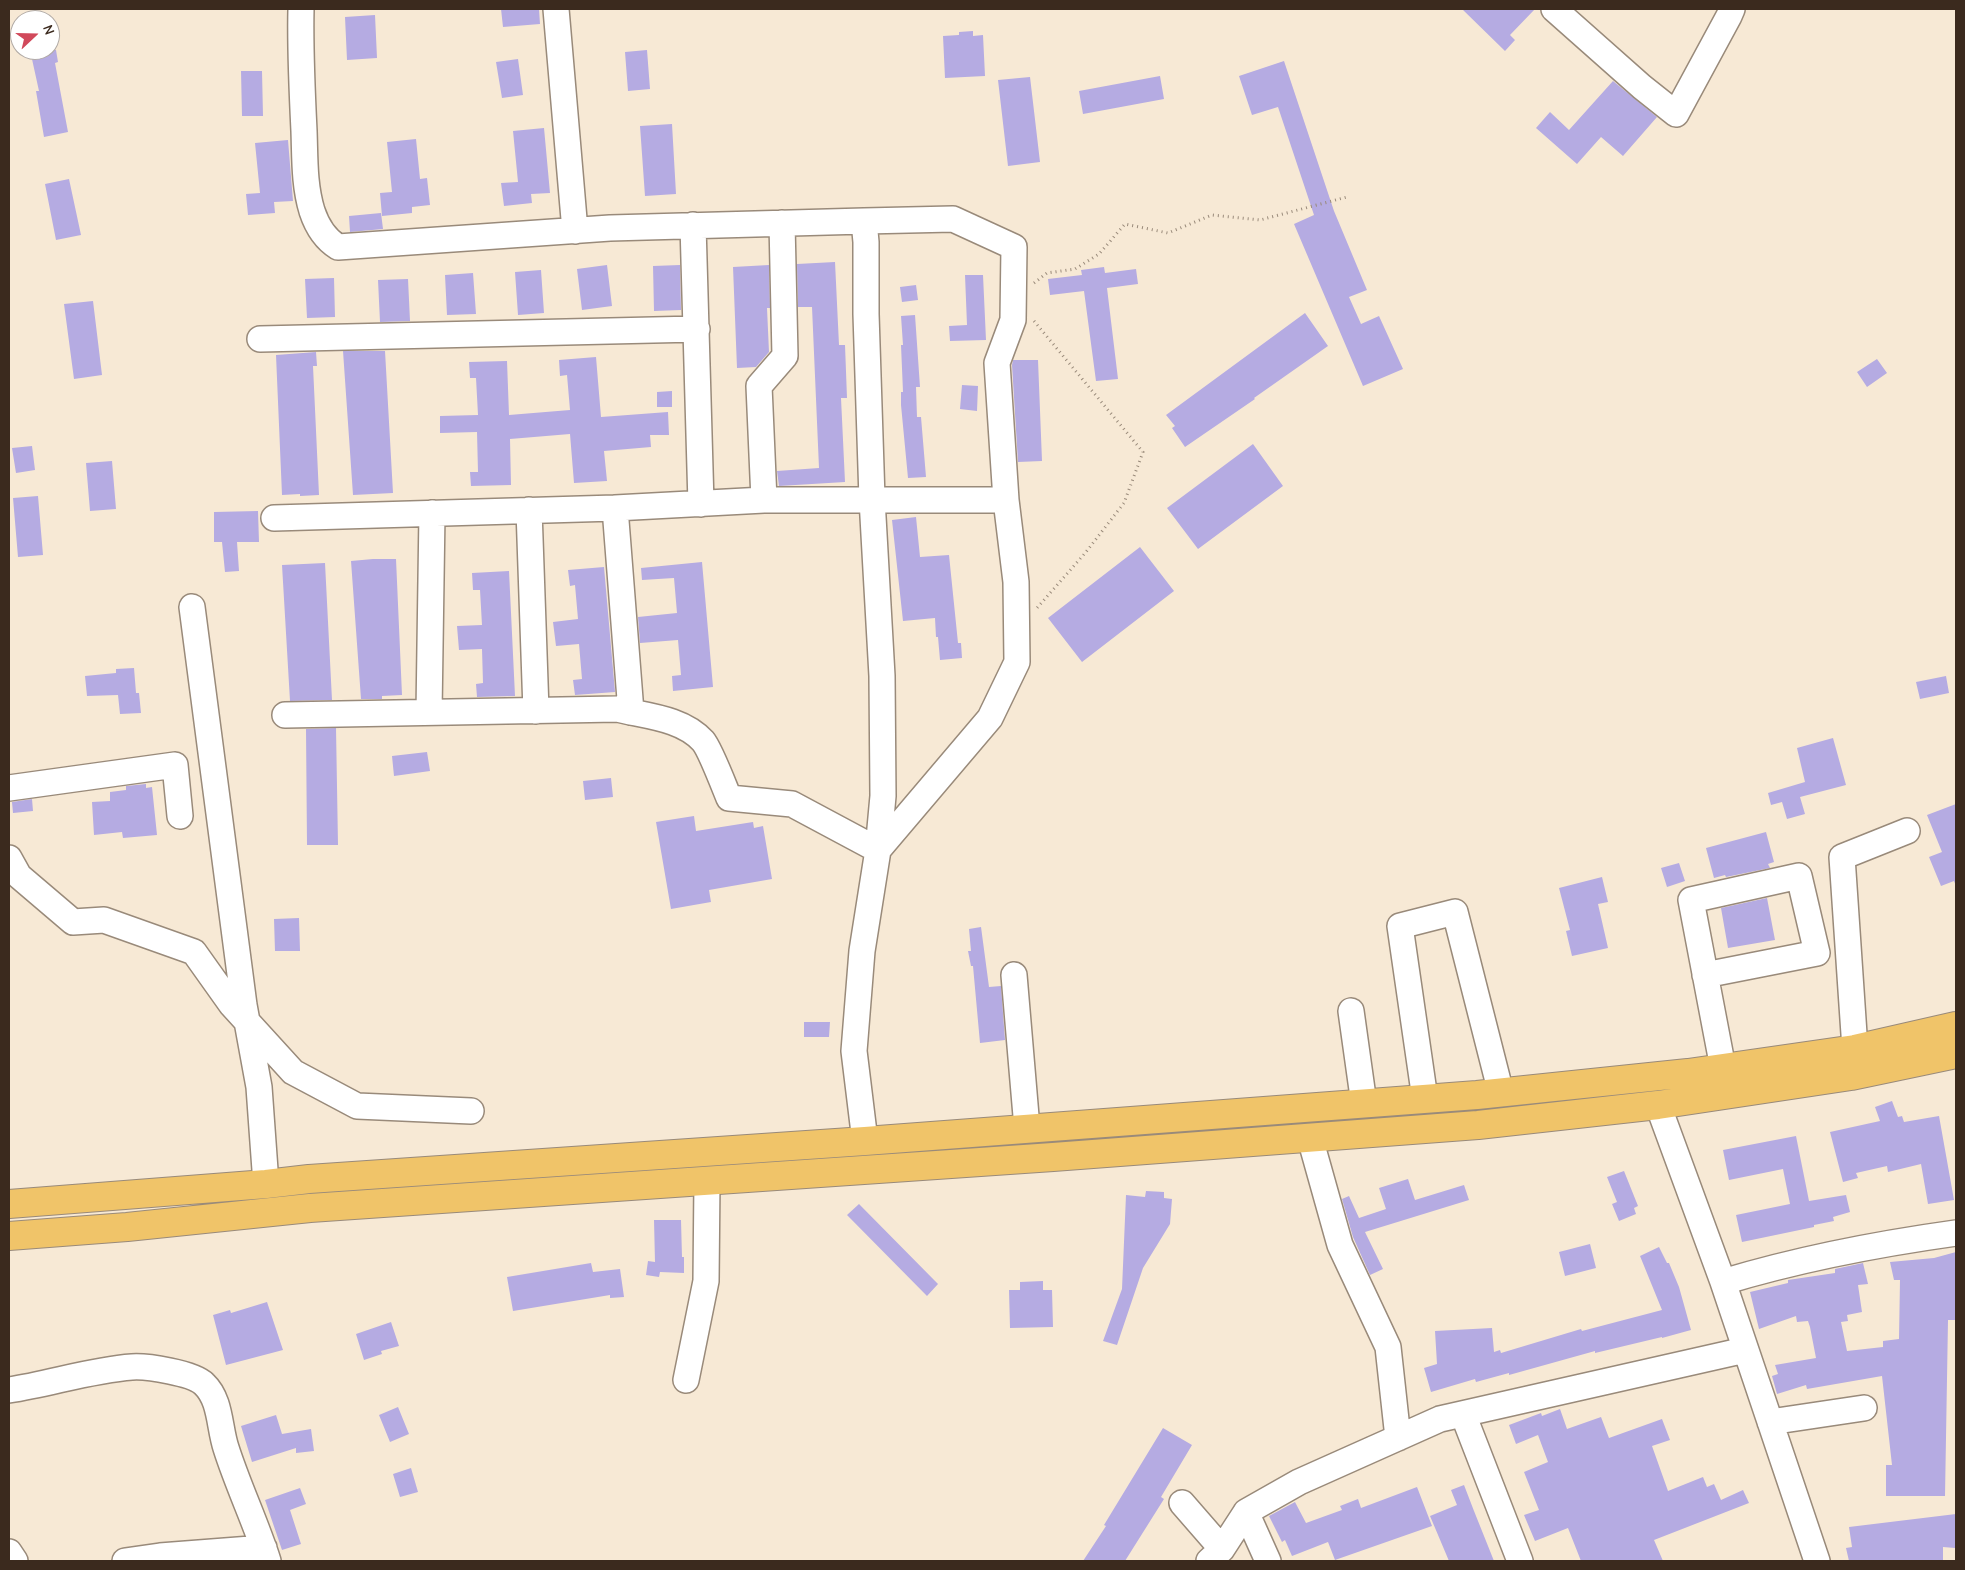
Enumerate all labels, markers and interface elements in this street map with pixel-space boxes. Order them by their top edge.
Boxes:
north arrow [10,10,60,60]
text: N [39,22,58,37]

